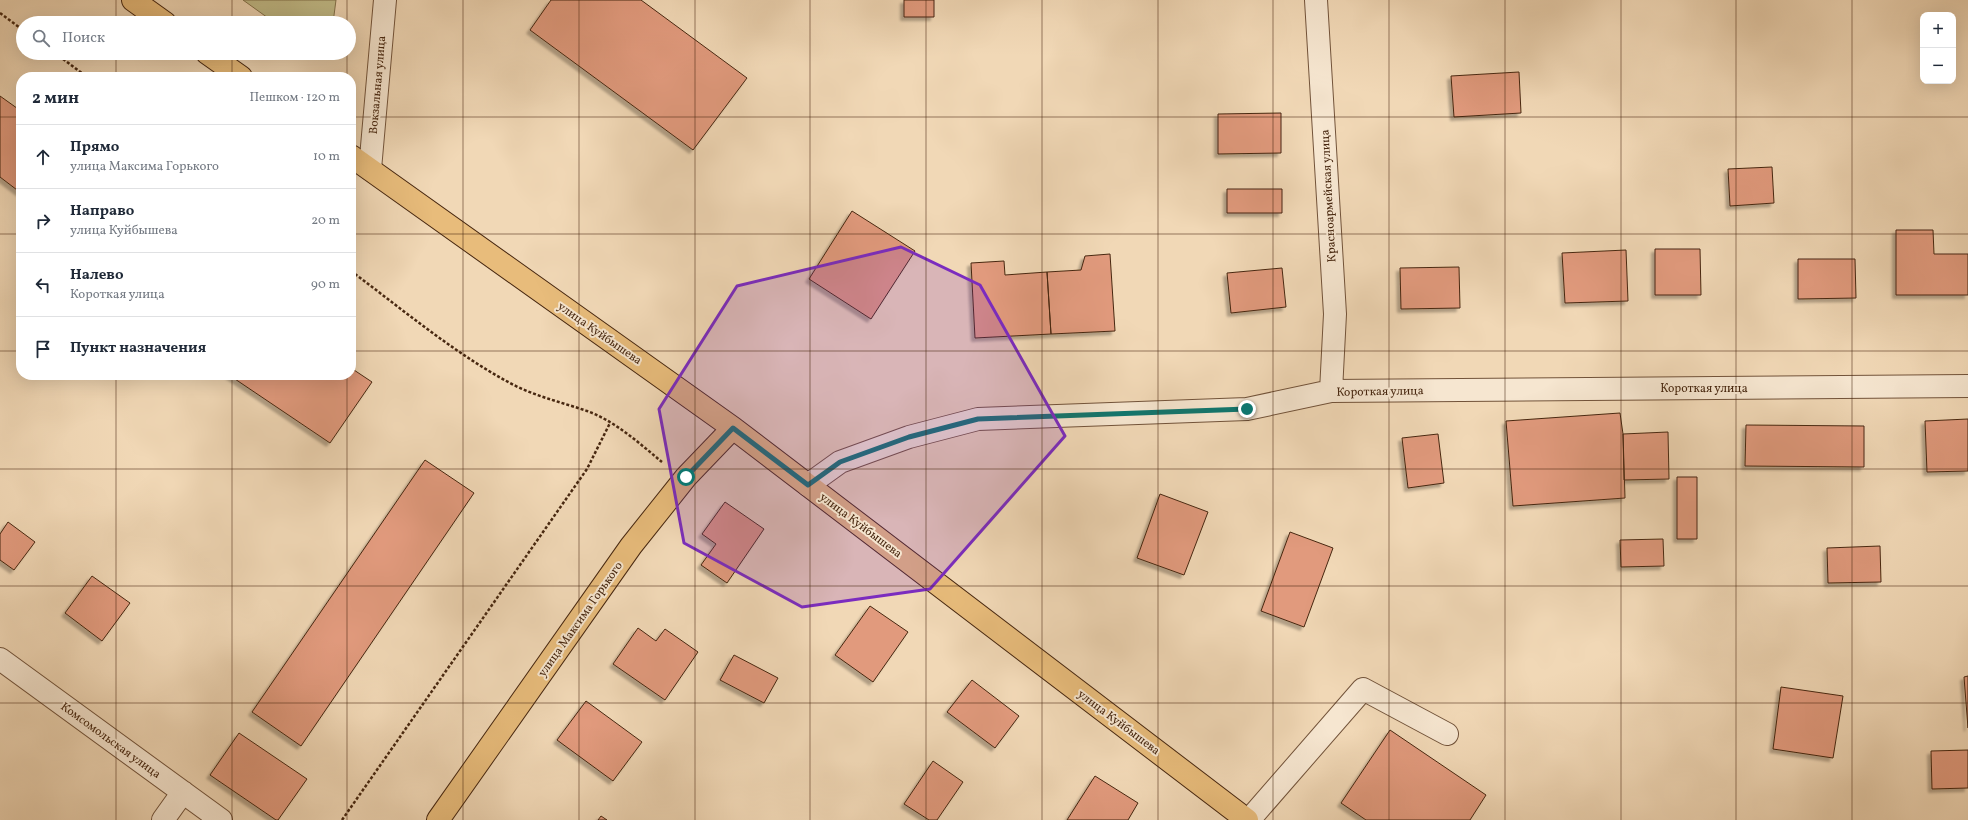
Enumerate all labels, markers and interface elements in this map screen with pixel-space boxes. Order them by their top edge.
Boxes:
map controls [1920,12,1956,84]
button: + [1920,12,1956,48]
search box [16,16,356,60]
icon: search [30,27,52,49]
text: Поиск [62,28,105,49]
street label: Вокзальная улица [366,35,390,135]
button: − [1920,48,1956,84]
text: 2 мин [32,87,79,110]
text: Пешком · 120 m [249,89,340,107]
street label: Красноармейская улица [1318,129,1340,263]
text: Прямо [70,137,119,158]
icon: ahead [32,146,54,168]
text: 10 m [313,148,340,166]
text: улица Максима Горького [70,158,219,176]
text: Направо [70,201,134,222]
icon: right [32,210,54,232]
text: 20 m [311,212,340,230]
text: улица Куйбышева [70,222,178,240]
text: Налево [70,265,124,286]
icon: left [32,274,54,296]
text: 90 m [311,276,340,294]
text: Короткая улица [70,286,165,304]
street label: улица Куйбышева [554,299,645,369]
icon: arrive [32,338,54,360]
text: Пункт назначения [70,338,206,359]
street label: Короткая улица [1660,381,1748,397]
street label: Короткая улица [1336,383,1424,401]
route end [1238,400,1256,418]
route start [677,468,695,486]
street label: улица Куйбышева [816,489,905,562]
street label: улица Максима Горького [535,559,627,680]
street label: улица Куйбышева [1074,686,1163,759]
street label: Комсомольская улица [57,699,164,783]

